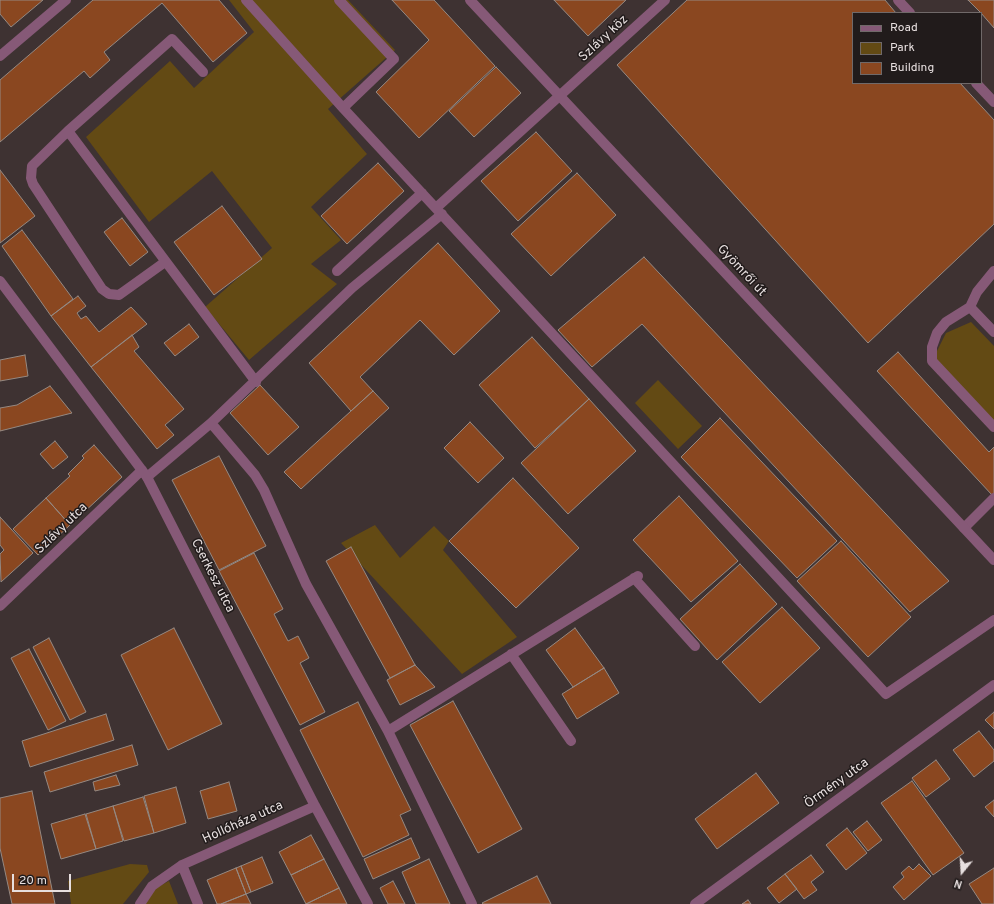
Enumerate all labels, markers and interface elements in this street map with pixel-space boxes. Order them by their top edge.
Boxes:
street label: Szlávy köz [576,12,632,66]
legend [852,12,982,84]
text: Road [890,20,918,36]
text: Park [890,40,915,56]
text: Building [890,60,934,76]
street label: Gyömrői út [713,242,769,300]
street label: Szlávy utca [33,500,91,558]
street label: Cserkesz utca [187,537,237,615]
street label: Örmény utca [802,756,872,812]
street label: Hollóháza utca [200,798,286,848]
north arrow [942,852,982,892]
scale bar [14,866,73,892]
text: 20 m [19,873,47,889]
text: N [952,876,964,891]

